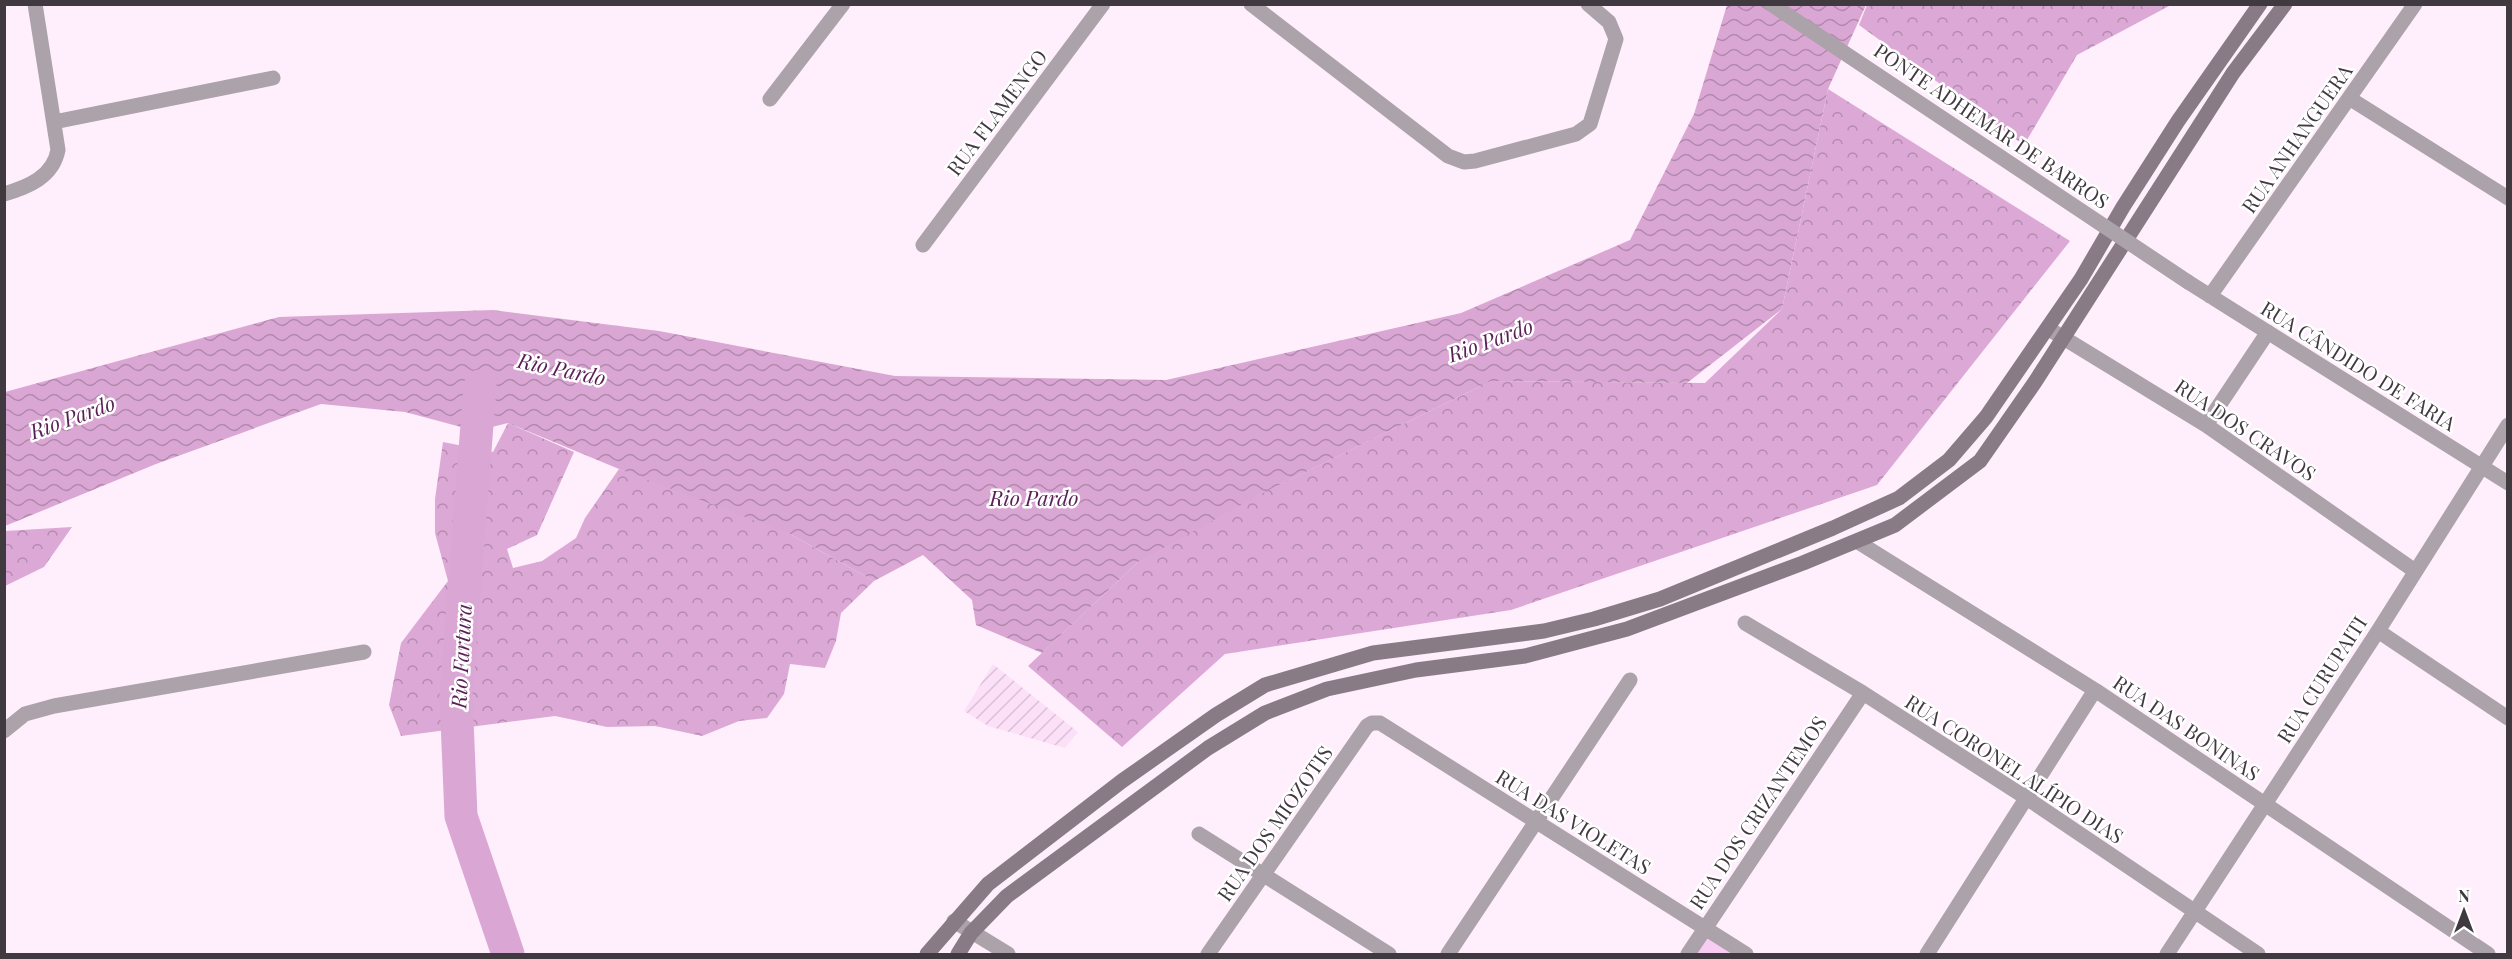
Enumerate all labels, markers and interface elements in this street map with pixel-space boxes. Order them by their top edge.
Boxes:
street label: PONTE ADHEMAR DE BARROS [1869,36,2115,214]
street label: RUA FLAMENGO [940,43,1052,181]
street label: RUA ANHANGUERA [2234,58,2358,218]
street label: RUA CÂNDIDO DE FARIA [2256,294,2462,436]
water label: Rio Pardo [1442,311,1537,368]
water label: Rio Pardo [515,345,609,391]
street label: RUA DOS CRAVOS [2170,372,2322,486]
water label: Rio Pardo [24,388,119,445]
water label: Rio Pardo [988,483,1079,511]
water label: Rio Fartura [443,603,477,710]
street label: RUA CURUPAITI [2270,610,2372,748]
street label: RUA DAS BONINAS [2108,668,2266,786]
street label: RUA CORONEL ALÍPIO DIAS [1901,687,2129,849]
street label: RUA DOS CRIZANTEMOS [1682,710,1832,914]
street label: RUA DOS MIOZOTIS [1210,740,1338,906]
street label: RUA DAS VIOLETAS [1491,762,1657,880]
north arrow [2434,881,2494,941]
text: N [2458,885,2470,906]

